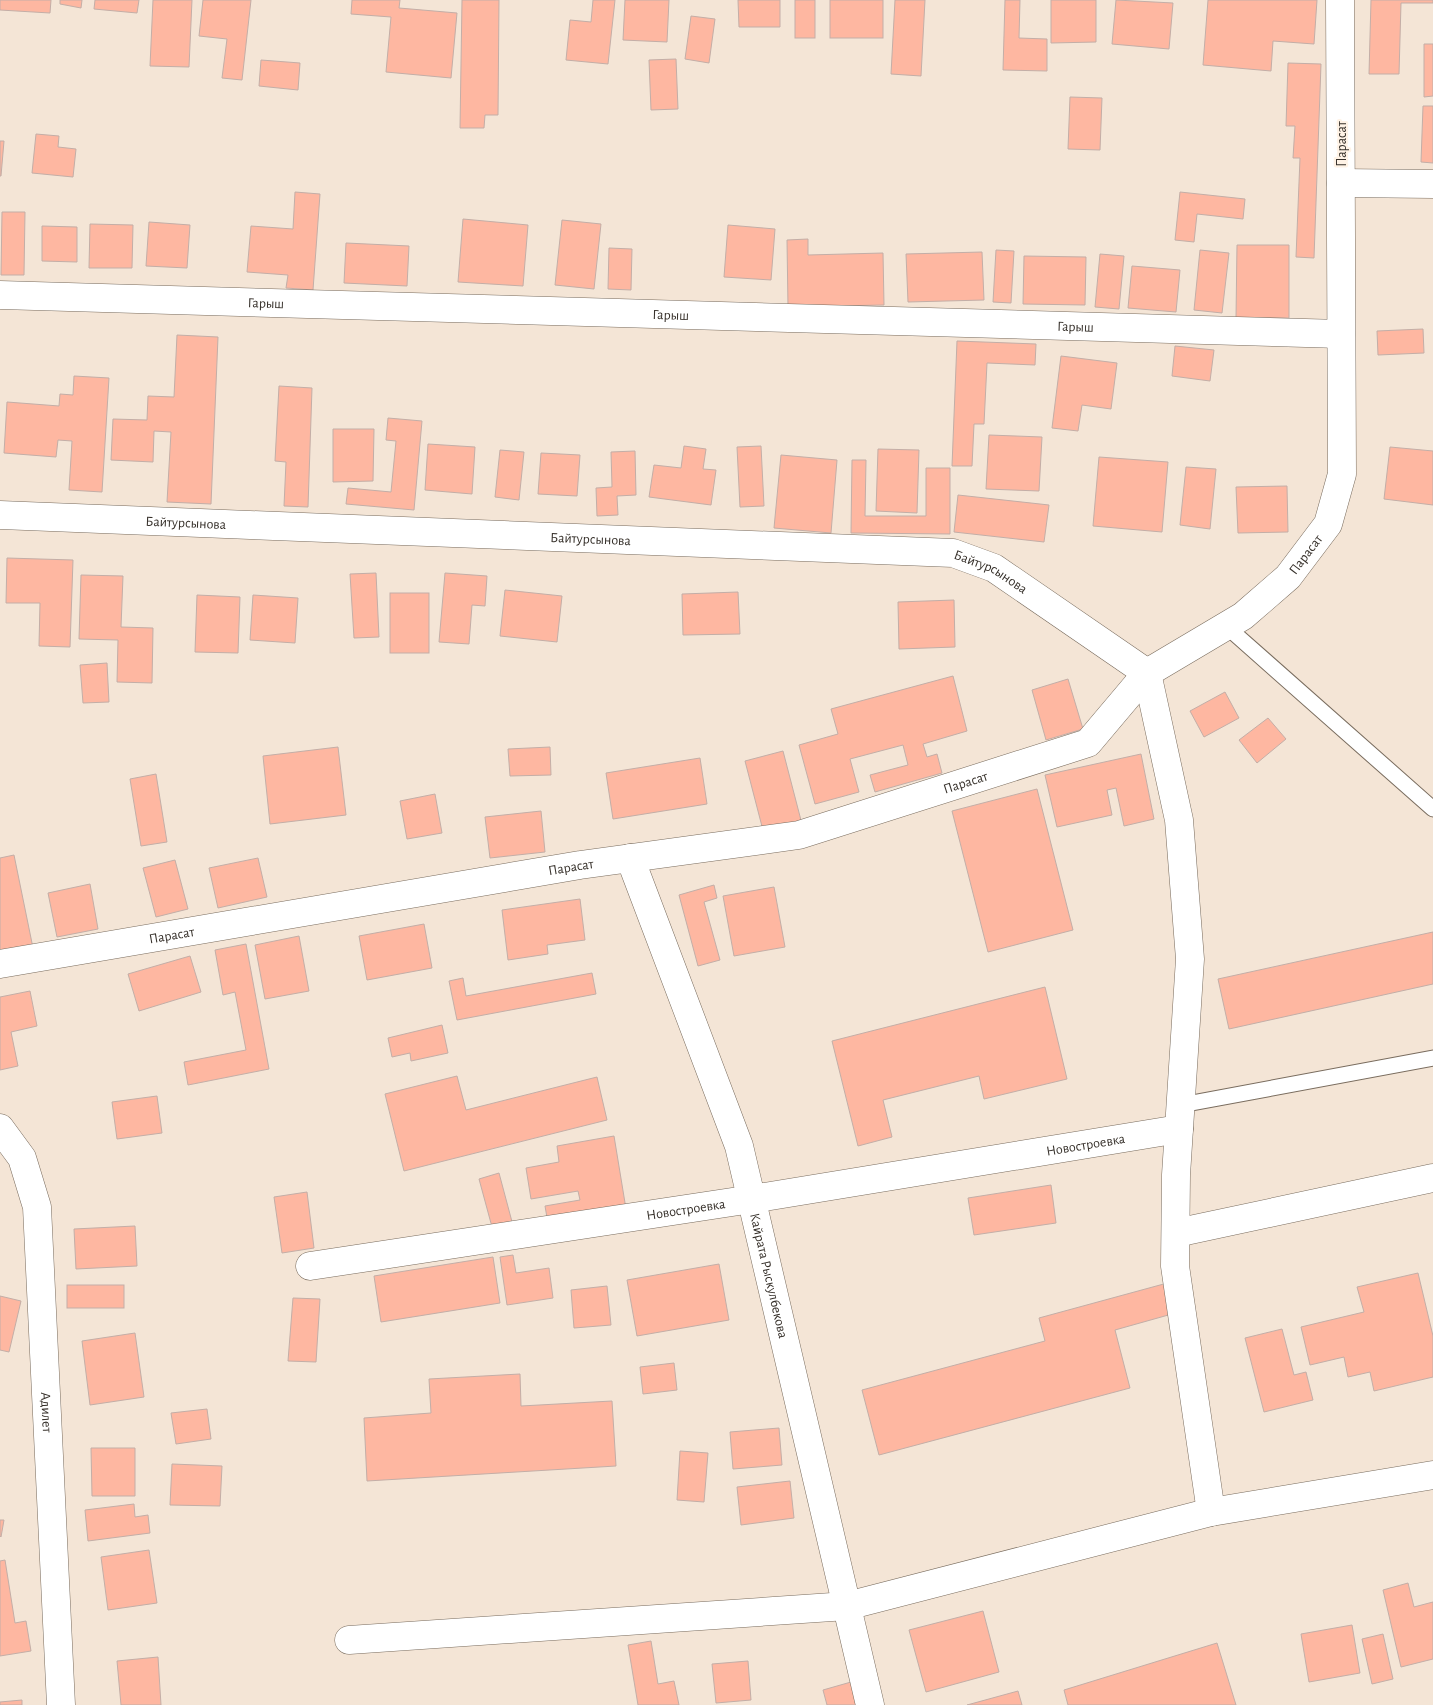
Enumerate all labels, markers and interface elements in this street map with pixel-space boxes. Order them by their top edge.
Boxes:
street label: Парасат [1335,120,1349,167]
street label: Гарыш [247,296,284,311]
street label: Гарыш [652,308,689,323]
street label: Гарыш [1057,320,1094,335]
street label: Байтурсынова [145,515,227,532]
street label: Байтурсынова [550,531,632,548]
street label: Парасат [1287,532,1326,577]
street label: Байтурсынова [952,548,1030,597]
street label: Парасат [942,769,990,797]
street label: Парасат [547,857,595,878]
street label: Парасат [148,925,196,946]
street label: Новостроевка [1045,1132,1127,1159]
street label: Новостроевка [645,1197,727,1223]
street label: Кайрата Рыскулбекова [747,1212,790,1340]
street label: Адилет [38,1392,54,1434]

